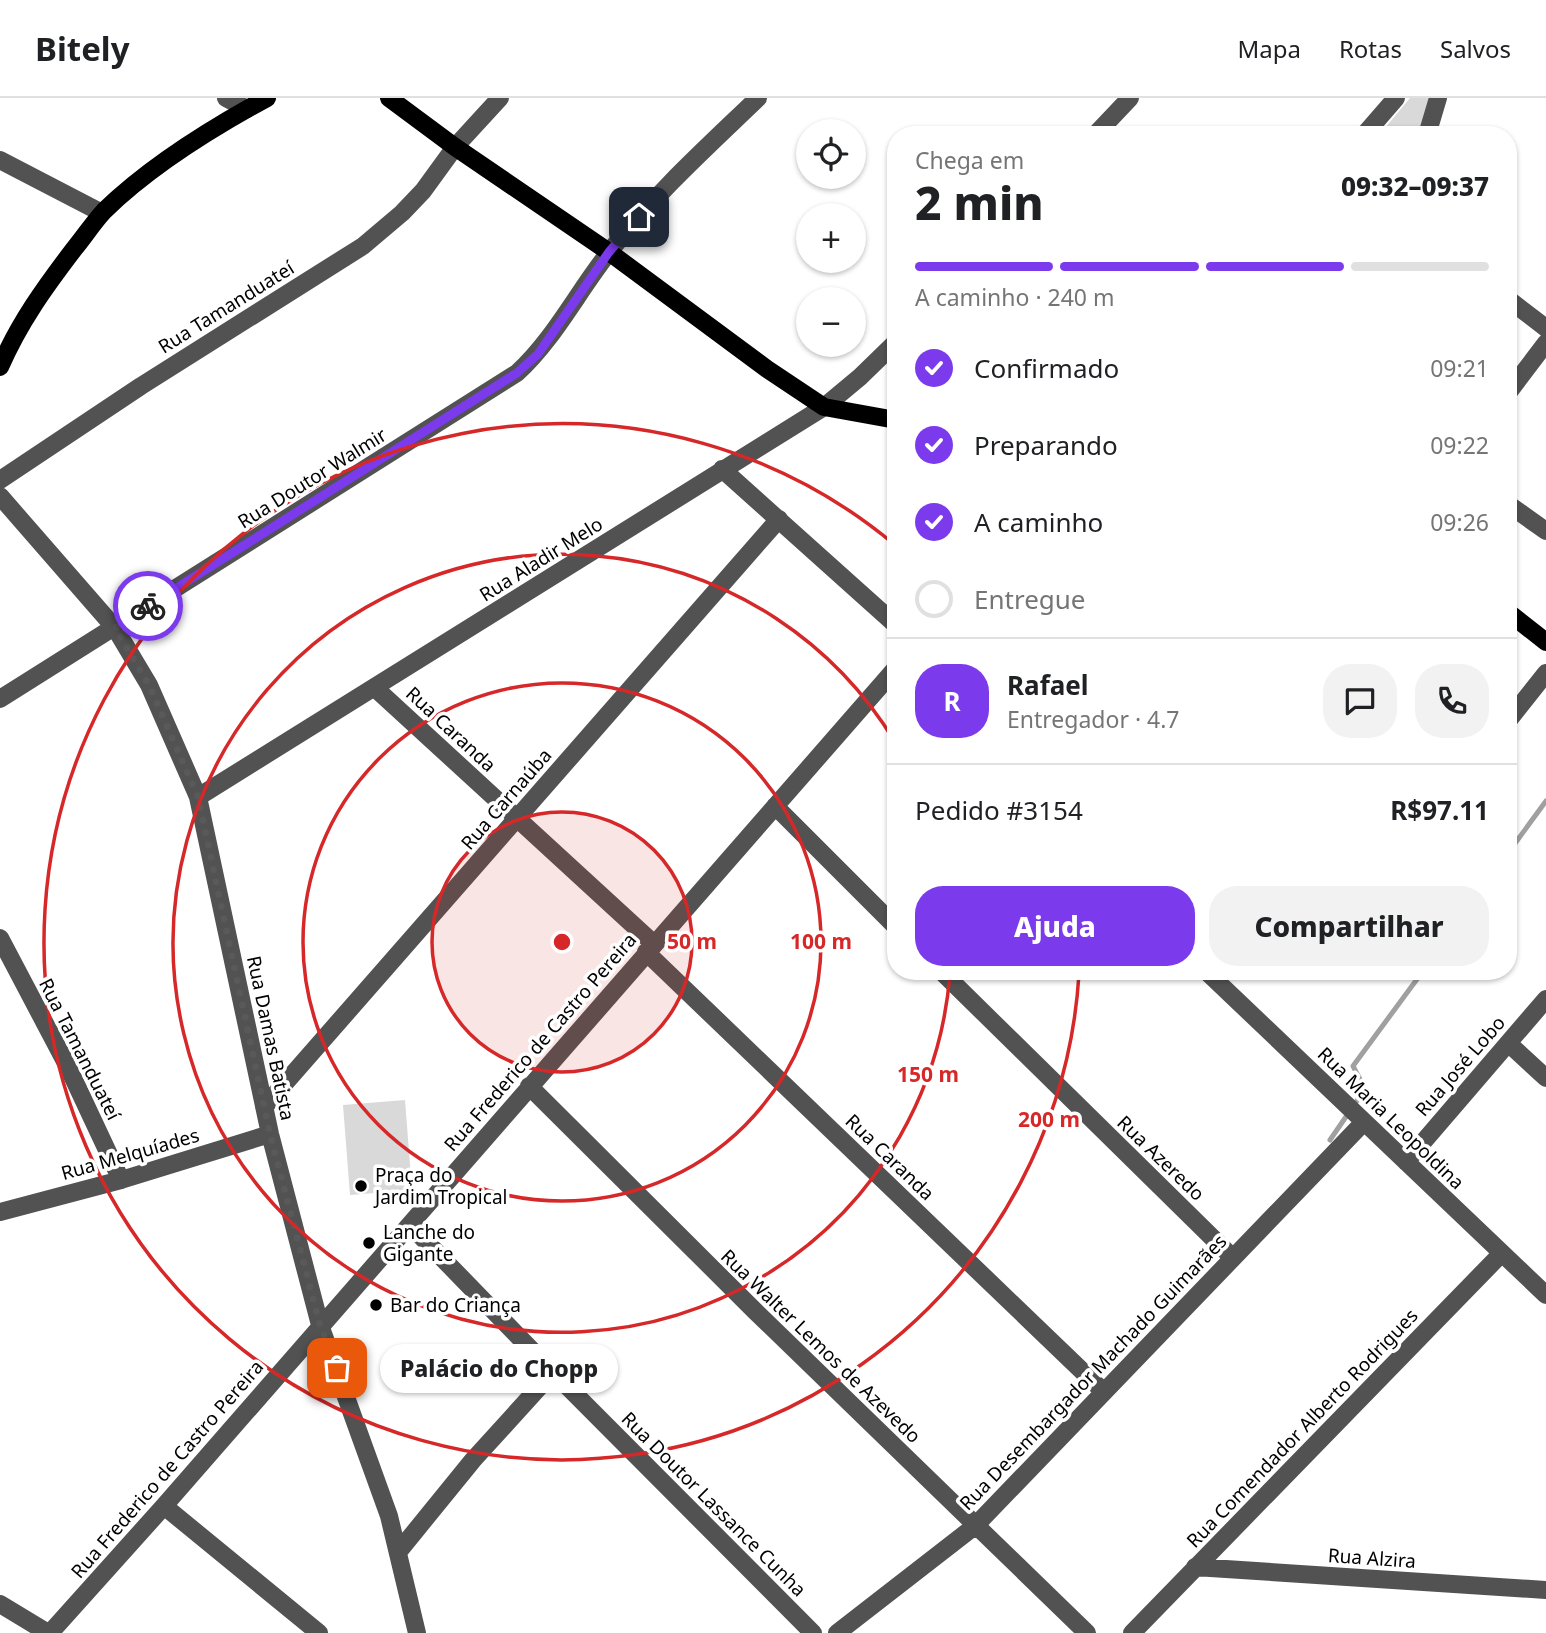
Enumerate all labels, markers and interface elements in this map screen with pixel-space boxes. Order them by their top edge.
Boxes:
text: Bitely [35,26,130,71]
text: Mapa [1237,32,1301,65]
text: Rotas [1339,32,1402,65]
text: Salvos [1440,32,1511,65]
map controls [796,119,866,357]
button: locate [796,119,866,189]
text: Chega em [915,144,1024,176]
text: 09:32–09:37 [1341,168,1489,204]
text: 2 min [915,171,1044,233]
pin [609,187,669,247]
icon: home [620,198,658,236]
button: + [796,203,866,273]
street label: Rua Tamanduateí [153,254,300,359]
text: A caminho · 240 m [915,281,1114,313]
button: − [796,287,866,357]
icon: check [915,349,953,387]
text: Confirmado [974,350,1119,386]
text: 09:21 [1430,352,1489,384]
street label: Rua Doutor Walmir [233,422,391,534]
icon: check [915,426,953,464]
text: Preparando [974,427,1118,463]
text: 09:22 [1430,429,1489,461]
icon: check [915,503,953,541]
text: A caminho [974,504,1103,540]
text: 09:26 [1430,506,1489,538]
street label: Rua Aladir Melo [474,511,608,607]
courier [113,571,183,641]
text: Entregue [974,581,1086,617]
icon: bike [129,587,167,625]
button: chat [1323,664,1397,738]
button: phone [1415,664,1489,738]
text: Rafael [1007,667,1089,703]
street label: Rua Caranda [400,681,502,777]
text: R [943,683,961,719]
text: Entregador · 4.7 [1007,703,1180,735]
street label: Rua Carnaúba [455,743,557,855]
text: Pedido #3154 [915,792,1083,828]
text: R$97.11 [1390,792,1489,828]
button: Ajuda [915,886,1195,966]
button: Compartilhar [1209,886,1489,966]
street label: Rua Frederico de Castro Pereira [438,927,642,1157]
text: 50 m [667,927,717,955]
text: 100 m [790,927,852,955]
centre of rings [550,930,574,954]
street label: Rua Damas Batista [241,953,301,1123]
street label: Rua Tamanduateí [33,974,127,1125]
street label: Rua José Lobo [1409,1010,1511,1122]
street label: Rua Maria Leopoldina [1312,1041,1470,1195]
text: 150 m [897,1060,959,1088]
text: 200 m [1018,1105,1080,1133]
street label: Rua Caranda [840,1108,940,1206]
street label: Rua Azeredo [1112,1110,1210,1206]
street label: Rua Melquíades [58,1122,202,1186]
place label: Praça do Jardim Tropical [373,1162,507,1210]
marker: Praça do Jardim Tropical [353,1178,369,1194]
place label: Lanche do Gigante [383,1219,475,1267]
street label: Rua Desembargador Machado Guimarães [954,1228,1232,1516]
marker: Lanche do Gigante [361,1235,377,1251]
street label: Rua Walter Lemos de Azevedo [715,1243,927,1449]
place label: Bar do Criança [390,1292,521,1318]
marker: Bar do Criança [368,1297,384,1313]
street label: Rua Comendador Alberto Rodrigues [1181,1303,1423,1553]
pin [307,1338,367,1398]
callout: Palácio do Chopp [379,1344,617,1392]
icon: bag [318,1349,356,1387]
text: Palácio do Chopp [400,1352,598,1384]
street label: Rua Frederico de Castro Pereira [65,1354,269,1584]
street label: Rua Doutor Lassance Cunha [616,1406,812,1602]
street label: Rua Alzira [1327,1542,1417,1574]

